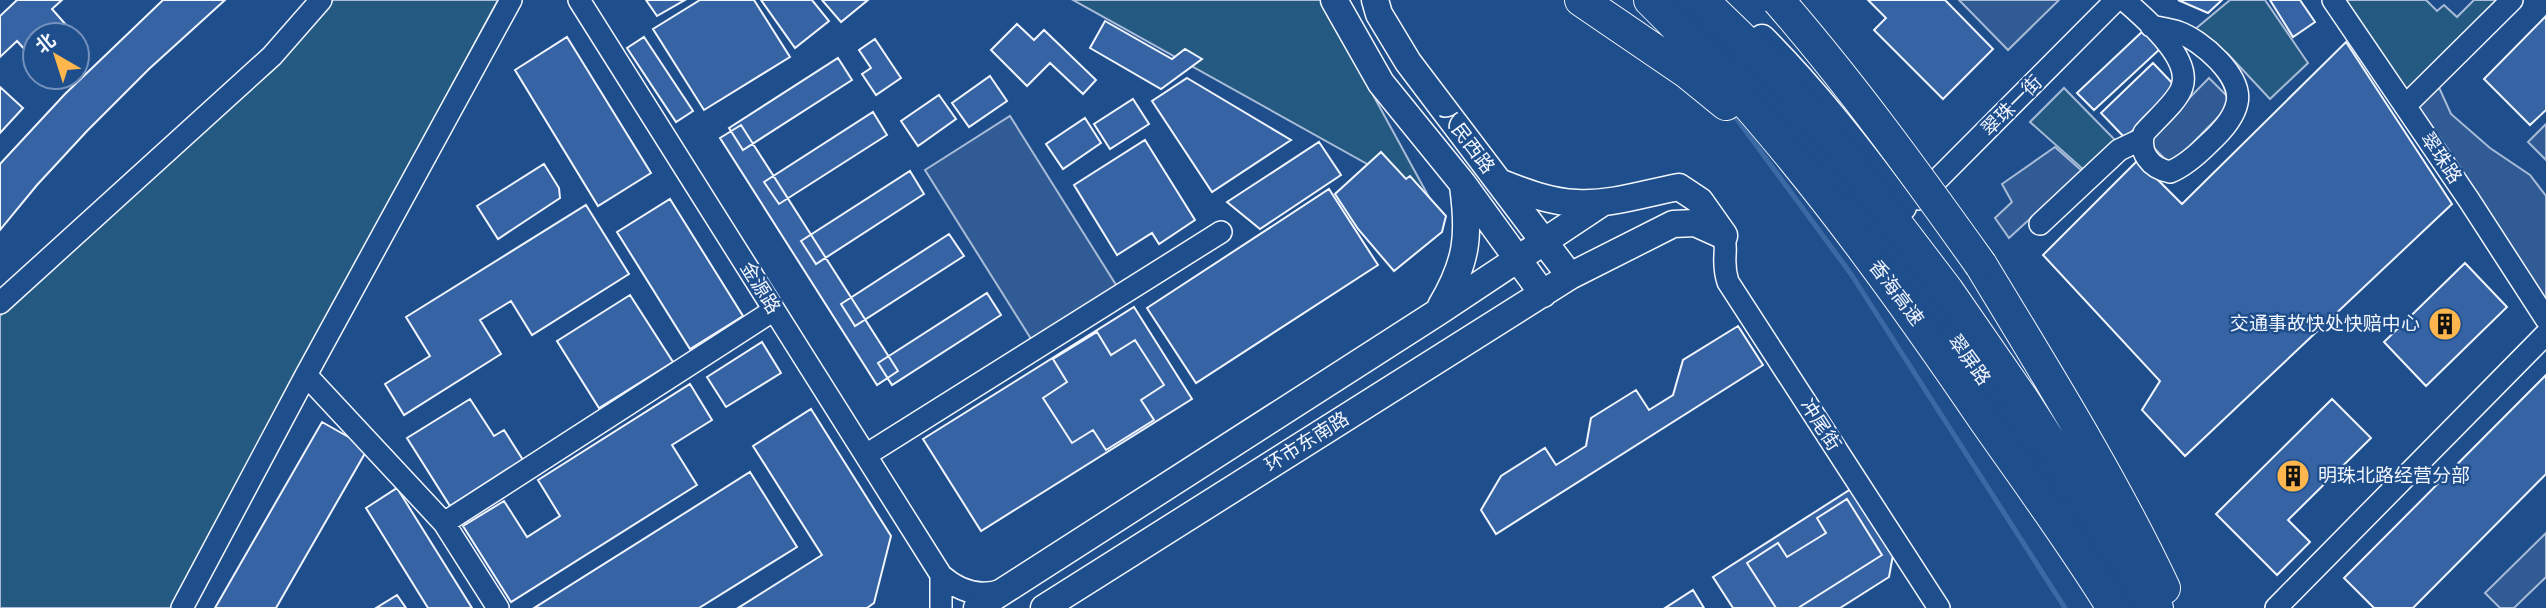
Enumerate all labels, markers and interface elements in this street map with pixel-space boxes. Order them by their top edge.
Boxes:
north arrow [21,21,91,91]
text: 北 [30,27,62,60]
street label: 翠珠一街 [1976,70,2048,142]
street label: 人民西路 [1434,103,1500,179]
street label: 翠珠路 [2414,127,2468,189]
street label: 香海高速 [1863,255,1929,331]
street label: 金源路 [734,257,786,319]
building icon: 交通事故快处快赔中心 [2426,305,2464,343]
place label: 交通事故快处快赔中心 [2230,311,2420,337]
street label: 翠屏路 [1942,329,1996,391]
street label: 冲尾街 [1794,394,1846,456]
street label: 环市东南路 [1260,406,1354,478]
building icon: 明珠北路经营分部 [2274,457,2312,495]
place label: 明珠北路经营分部 [2318,463,2470,489]

